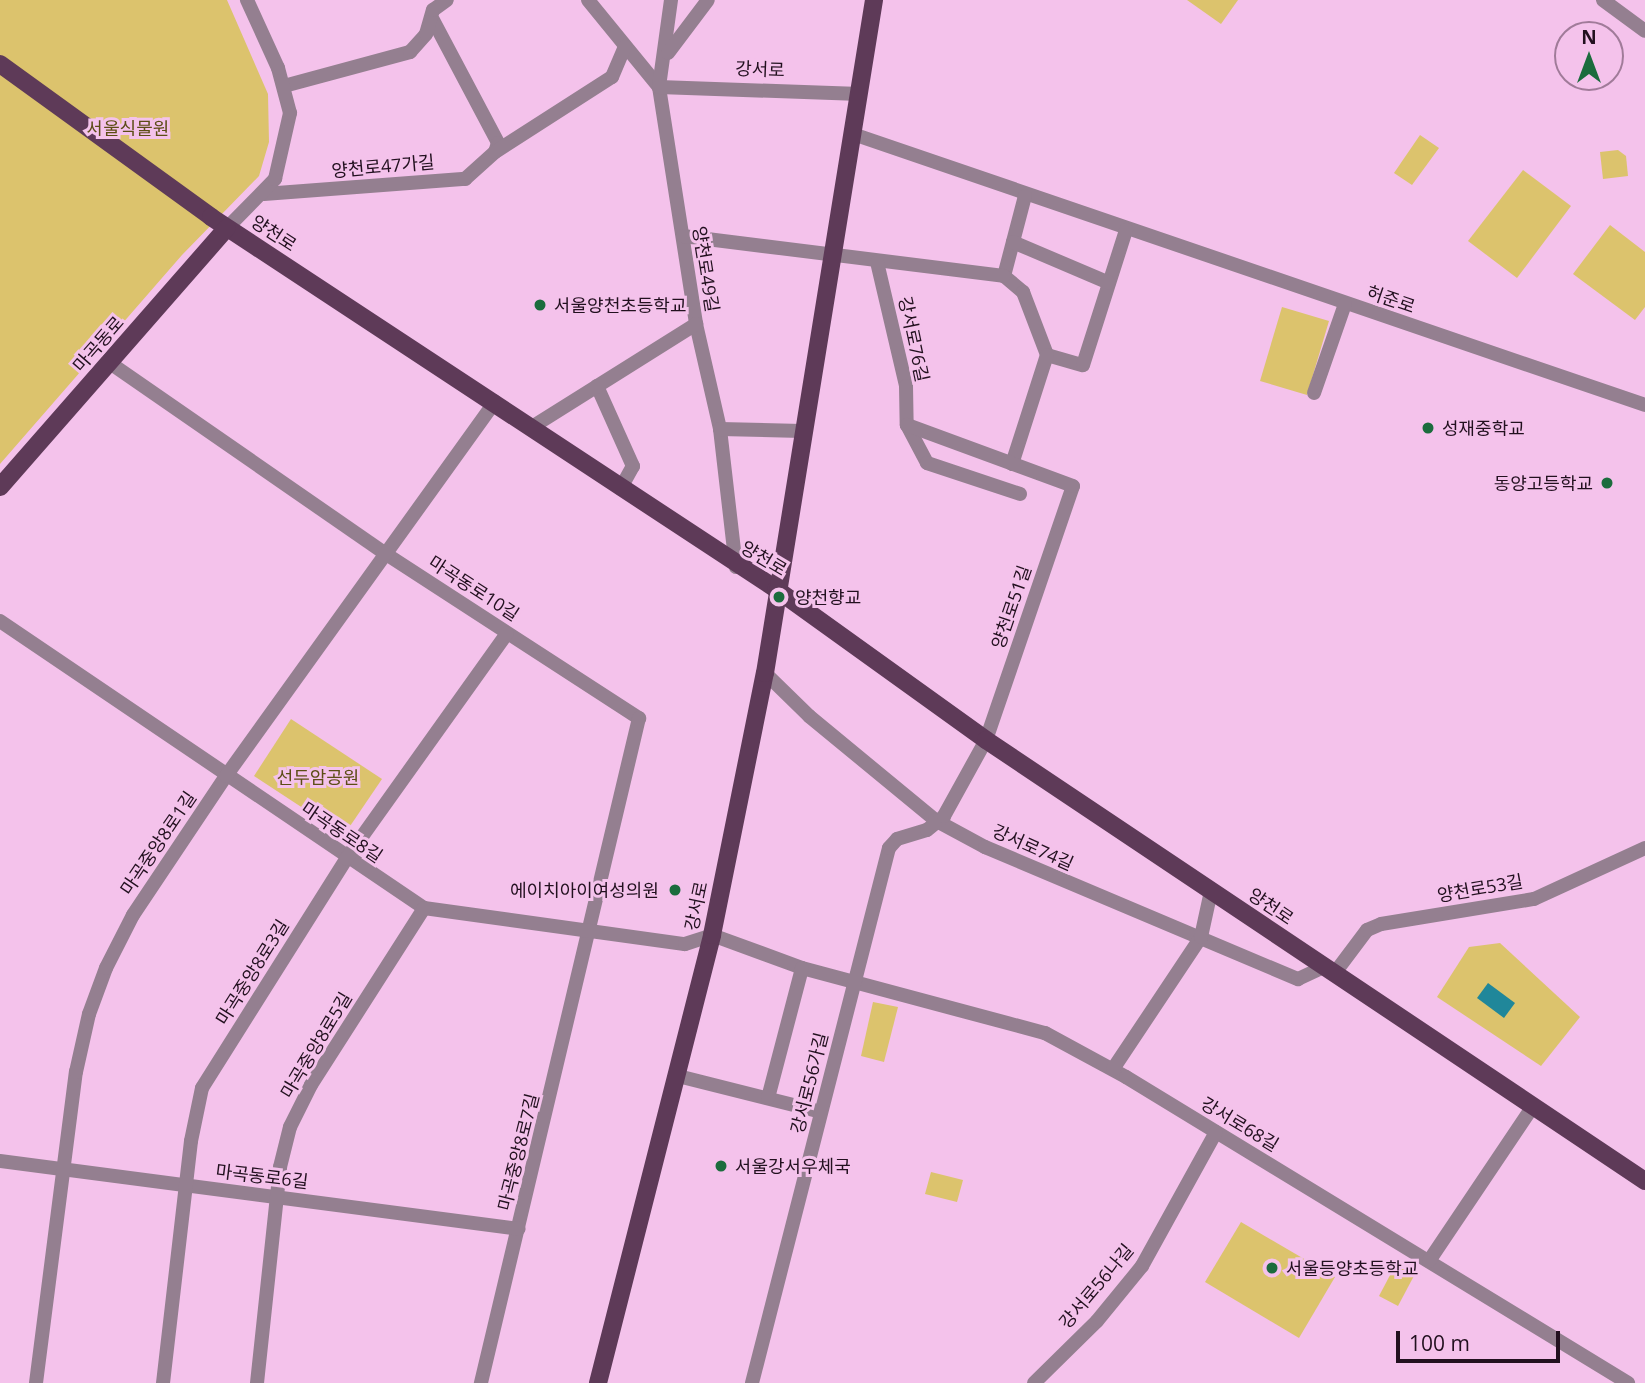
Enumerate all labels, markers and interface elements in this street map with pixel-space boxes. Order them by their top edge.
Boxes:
north arrow [1554,21,1624,91]
text: N [1581,24,1597,50]
street label: 강서로 [735,57,785,81]
park label: 서울식물원 [87,117,169,139]
street label: 양천로47가길 [331,151,435,181]
street label: 양천로 [247,210,301,256]
street label: 양천로49길 [689,224,723,314]
street label: 허준로 [1364,281,1418,317]
place label: 서울양천초등학교 [554,294,686,316]
street label: 강서로76길 [894,294,934,384]
marker: 서울양천초등학교 [532,297,548,313]
street label: 마곡동로 [68,312,128,376]
place label: 성재중학교 [1442,417,1525,439]
marker: 성재중학교 [1420,420,1436,436]
place label: 동양고등학교 [1494,472,1593,494]
marker: 동양고등학교 [1599,475,1615,491]
street label: 양천로 [737,536,791,580]
street label: 마곡동로10길 [425,551,523,625]
street label: 양천로51길 [987,562,1035,652]
place label: 양천향교 [795,586,861,608]
marker: 양천향교 [769,587,789,607]
park label: 선두암공원 [277,766,359,788]
street label: 마곡중앙8로1길 [116,787,200,899]
street label: 마곡동로8길 [297,797,387,867]
street label: 강서로74길 [989,819,1077,875]
street label: 양천로53길 [1435,870,1525,906]
place label: 에이치아이여성의원 [510,879,659,901]
street label: 강서로 [680,879,712,933]
marker: 에이치아이여성의원 [665,880,685,900]
street label: 양천로 [1244,883,1298,929]
street label: 마곡중앙8로3길 [211,915,293,1029]
street label: 마곡중앙8로5길 [276,988,356,1102]
street label: 강서로56가길 [786,1030,832,1136]
street label: 마곡중앙8로7길 [493,1091,543,1213]
street label: 강서로68길 [1197,1092,1283,1156]
place label: 서울강서우체국 [735,1155,851,1177]
marker: 서울강서우체국 [713,1158,729,1174]
street label: 마곡동로6길 [214,1160,310,1192]
street label: 강서로56나길 [1054,1239,1138,1333]
place label: 서울등양초등학교 [1286,1257,1418,1279]
marker: 서울등양초등학교 [1264,1260,1280,1276]
scale bar [1400,1316,1564,1360]
text: 100 m [1409,1329,1470,1357]

